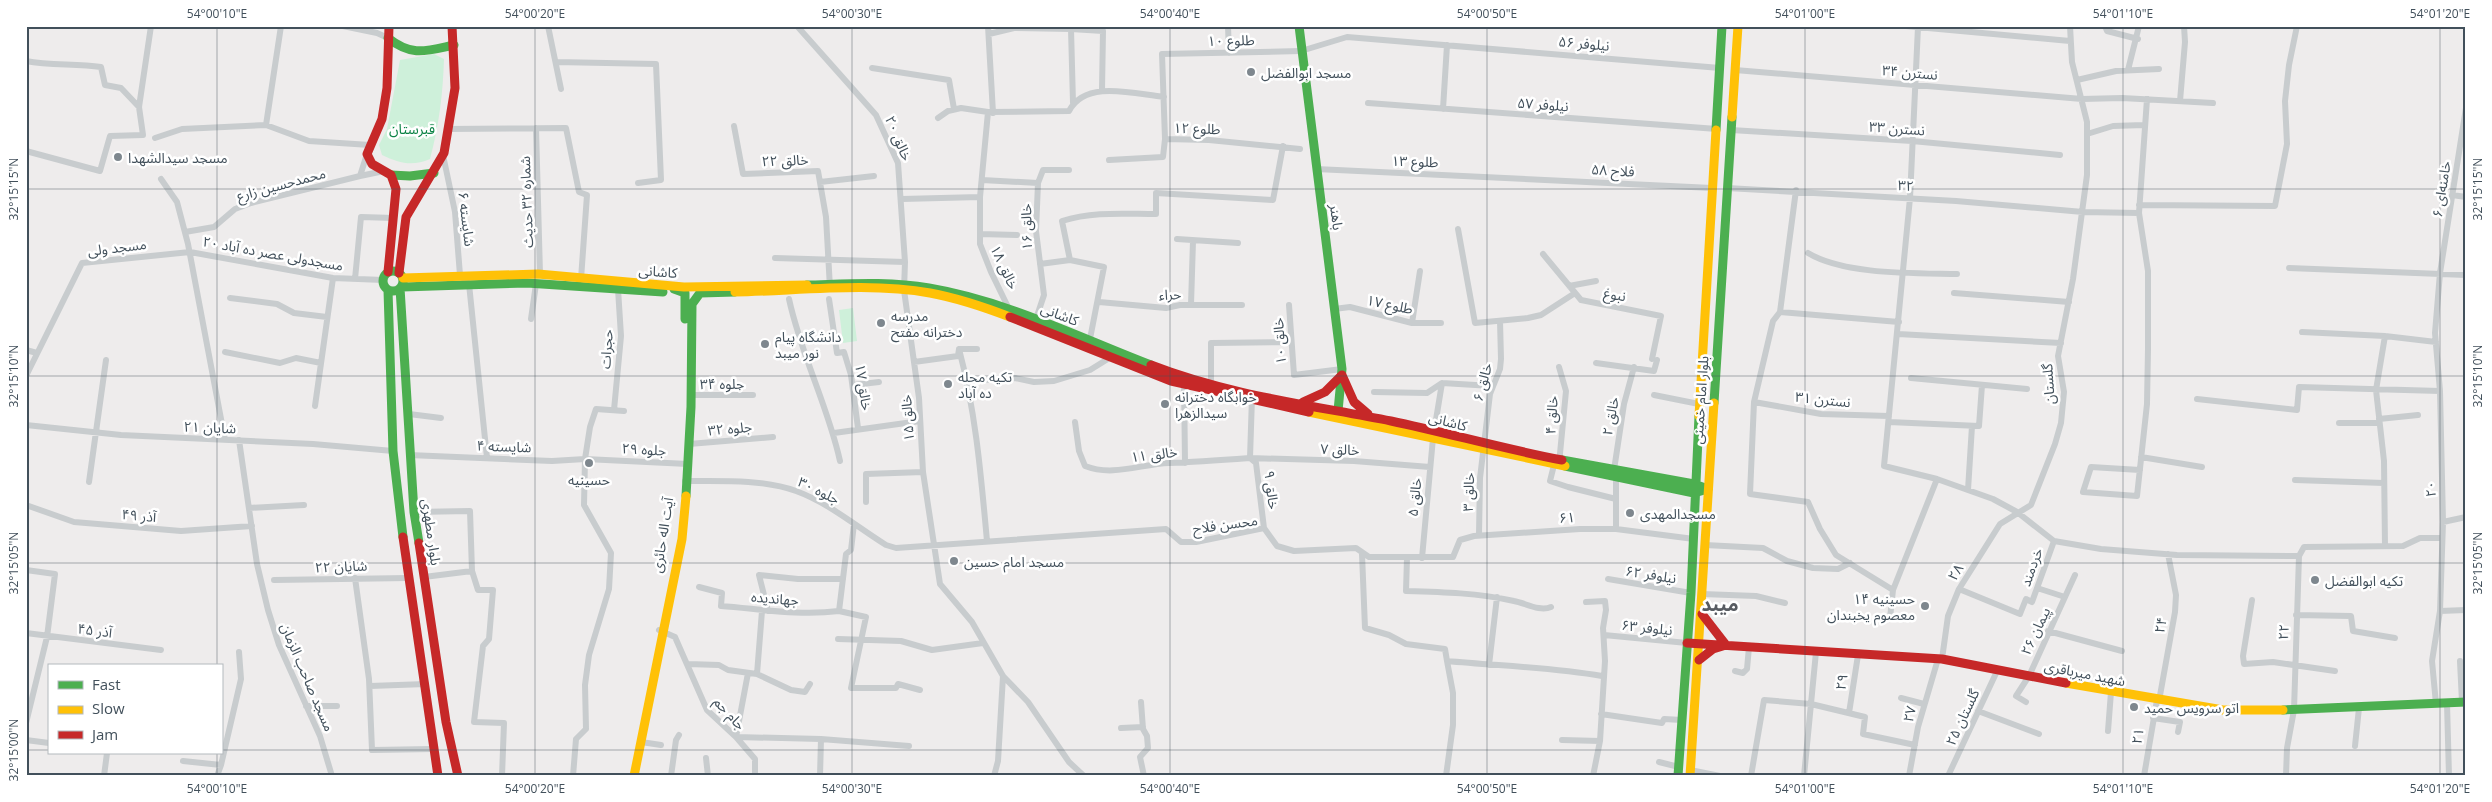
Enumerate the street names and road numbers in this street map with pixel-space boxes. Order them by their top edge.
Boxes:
street label: طلوع ۱۰ [1207,30,1255,52]
street label: نیلوفر ۵۶ [1558,31,1611,55]
street label: نسترن ۳۴ [1881,60,1939,84]
street label: نیلوفر ۵۷ [1517,93,1569,115]
street label: خالق ۲۰ [880,113,917,164]
street label: نسترن ۳۳ [1869,117,1926,139]
street label: طلوع ۱۲ [1173,118,1221,140]
street label: خالق ۲۲ [761,150,809,171]
street label: طلوع ۱۳ [1391,151,1439,173]
street label: شماره ۳۲ حدیث [515,156,537,248]
street label: فلاح ۵۸ [1591,159,1635,183]
street label: خامنه‌ای ۶ [2427,159,2455,219]
street label: محمدحسین زارع [234,163,328,207]
street label: ۳۲ [1897,175,1915,195]
street label: شایسته ۶ [454,191,480,247]
street label: باهنر [1326,202,1348,231]
street label: خالق ۱۶ [1016,203,1037,251]
street label: مسجدولی عصر ده آباد ۲۰ [201,231,345,275]
street label: مسجد ولی [86,234,148,260]
street label: خالق ۱۸ [986,242,1024,293]
street label: کاشانی [638,260,678,282]
street label: نبوغ [1602,283,1628,307]
street label: حراء [1158,284,1182,304]
street label: طلوع ۱۷ [1365,290,1415,320]
street label: کاشانی [1038,298,1082,330]
street label: خالق ۱۰ [1268,317,1291,365]
street label: حجرات [595,329,617,369]
street label: بلوار امام خمینی [1687,355,1715,445]
street label: خالق ۶ [1468,361,1497,404]
street label: خالق ۱۷ [850,362,877,412]
street label: گلستان [2037,363,2059,405]
street label: جلوه ۳۴ [700,374,744,393]
street label: نسترن ۳۱ [1794,387,1852,411]
street label: خالق ۱۵ [896,394,919,442]
street label: خالق ۴ [1540,395,1563,435]
street label: خالق ۲ [1597,395,1624,437]
street label: کاشانی [1427,407,1469,435]
street label: شایان ۲۱ [183,417,237,437]
street label: جلوه ۳۲ [707,417,753,439]
street label: شایسته ۴ [476,436,532,456]
street label: جلوه ۲۹ [621,438,667,460]
street label: خالق ۷ [1320,439,1360,460]
street label: خالق ۱۱ [1130,442,1179,467]
street label: خالق ۹ [1259,470,1284,511]
street label: جلوه ۳۰ [795,472,843,508]
street label: خالق ۳ [1458,472,1479,512]
street label: خالق ۵ [1403,477,1426,517]
street label: ۲۰ [2420,481,2440,497]
street label: آیت اله حائری [647,495,677,574]
street label: بلوار مطهری [418,497,446,567]
street label: آذر ۴۹ [121,504,158,526]
street label: ۶۱ [1558,507,1576,527]
street label: محسن فلاح [1191,510,1259,540]
street label: خردمند [2015,545,2047,589]
street label: شایان ۲۲ [314,556,368,576]
street label: ۲۸ [1943,560,1967,584]
street label: نیلوفر ۶۲ [1624,561,1678,587]
street label: جهاندیده [750,586,800,610]
street label: پیمان ۲۶ [2016,604,2055,659]
street label: نیلوفر ۶۳ [1621,615,1674,639]
street label: ۲۴ [2149,615,2171,635]
street label: آذر ۴۵ [77,618,114,642]
street label: مسجد صاحب الزمان [277,620,339,734]
street label: ۲۲ [2273,623,2293,641]
street label: شهید میرباقری [2043,656,2127,690]
street label: ۲۹ [1830,673,1852,691]
street label: گلستان ۲۵ [1941,685,1983,748]
street label: جام جم [708,692,750,735]
street label: ۲۷ [1898,704,1920,724]
street label: ۲۱ [2126,727,2148,745]

